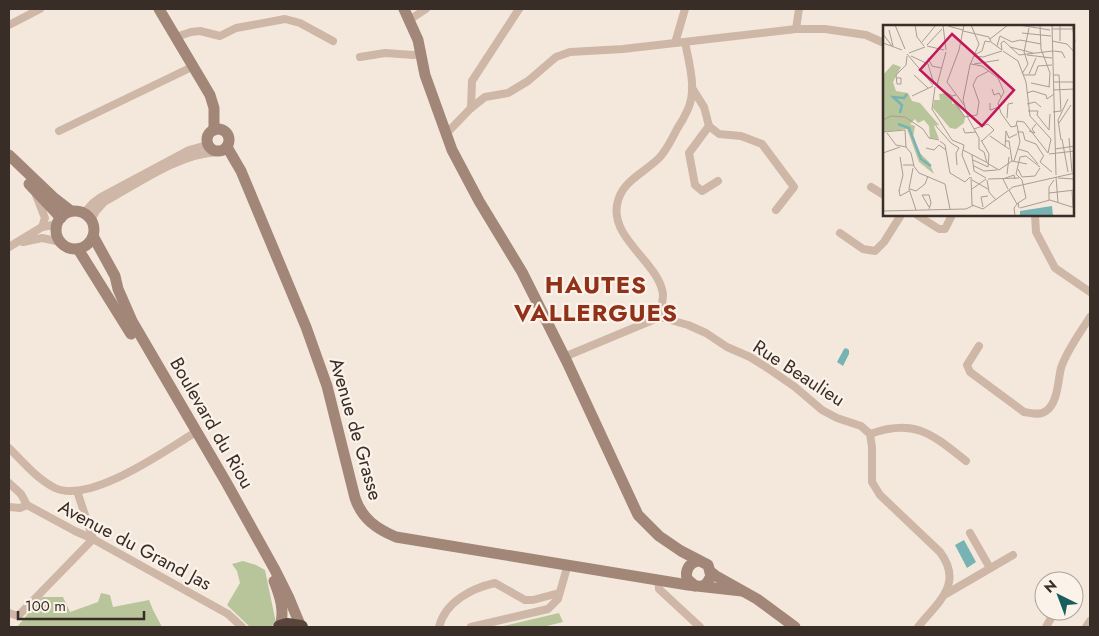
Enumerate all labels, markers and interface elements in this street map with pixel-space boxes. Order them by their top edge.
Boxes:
inset map [883,25,1074,216]
district label: HAUTES VALLERGUES [513,267,678,330]
street label: Rue Beaulieu [748,333,850,413]
street label: Boulevard du Riou [163,352,261,494]
street label: Avenue de Grasse [323,355,389,503]
street label: Avenue du Grand Jas [54,493,217,597]
north arrow [1034,571,1084,621]
text: N [1039,575,1061,597]
scale bar [18,588,144,620]
text: 100 m [25,595,66,617]

